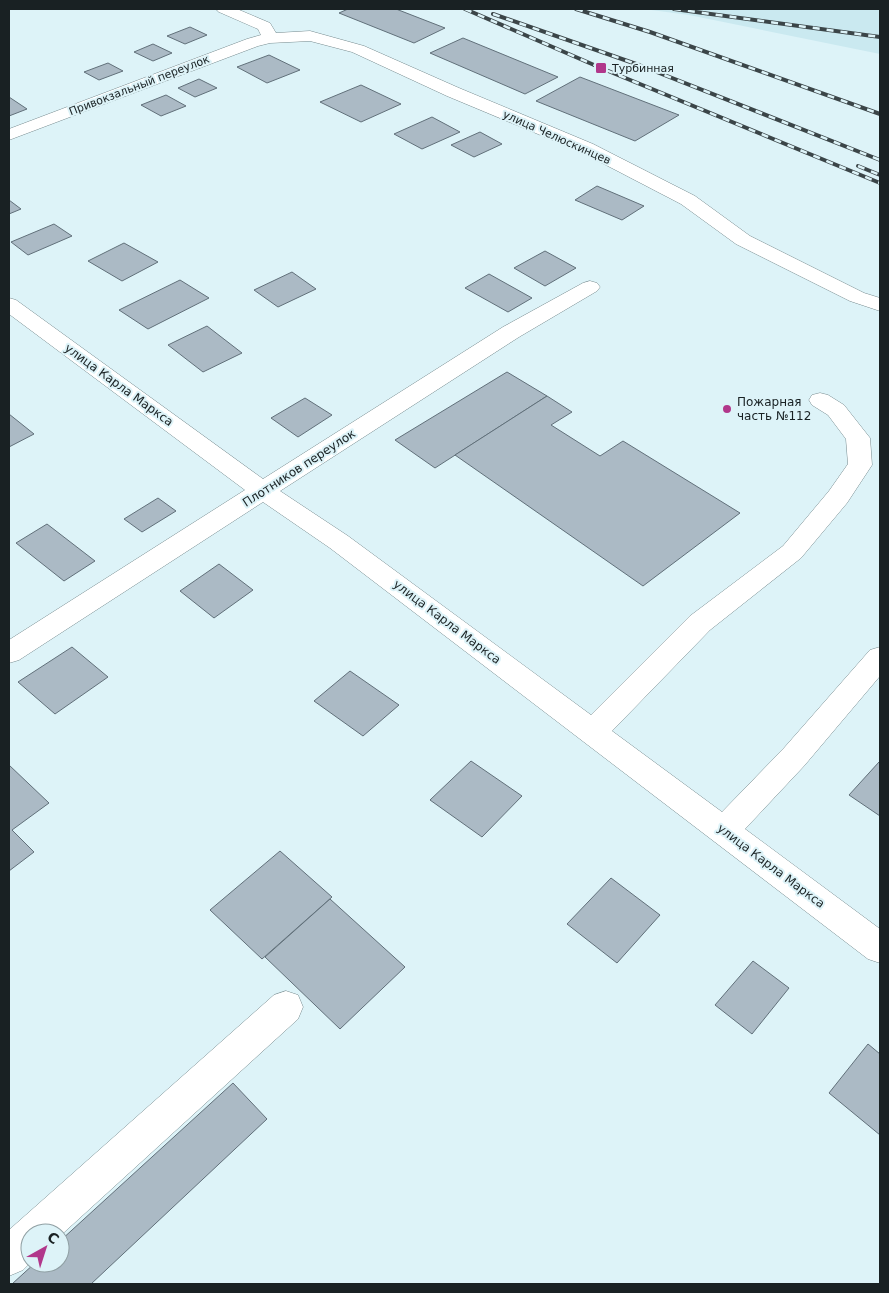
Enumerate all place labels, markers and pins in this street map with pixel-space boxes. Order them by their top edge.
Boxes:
marker: Турбинная [594,61,608,75]
place label: Турбинная [611,62,674,75]
place label: Пожарная часть №112 [737,395,811,423]
marker: Пожарная часть №112 [721,403,733,415]

